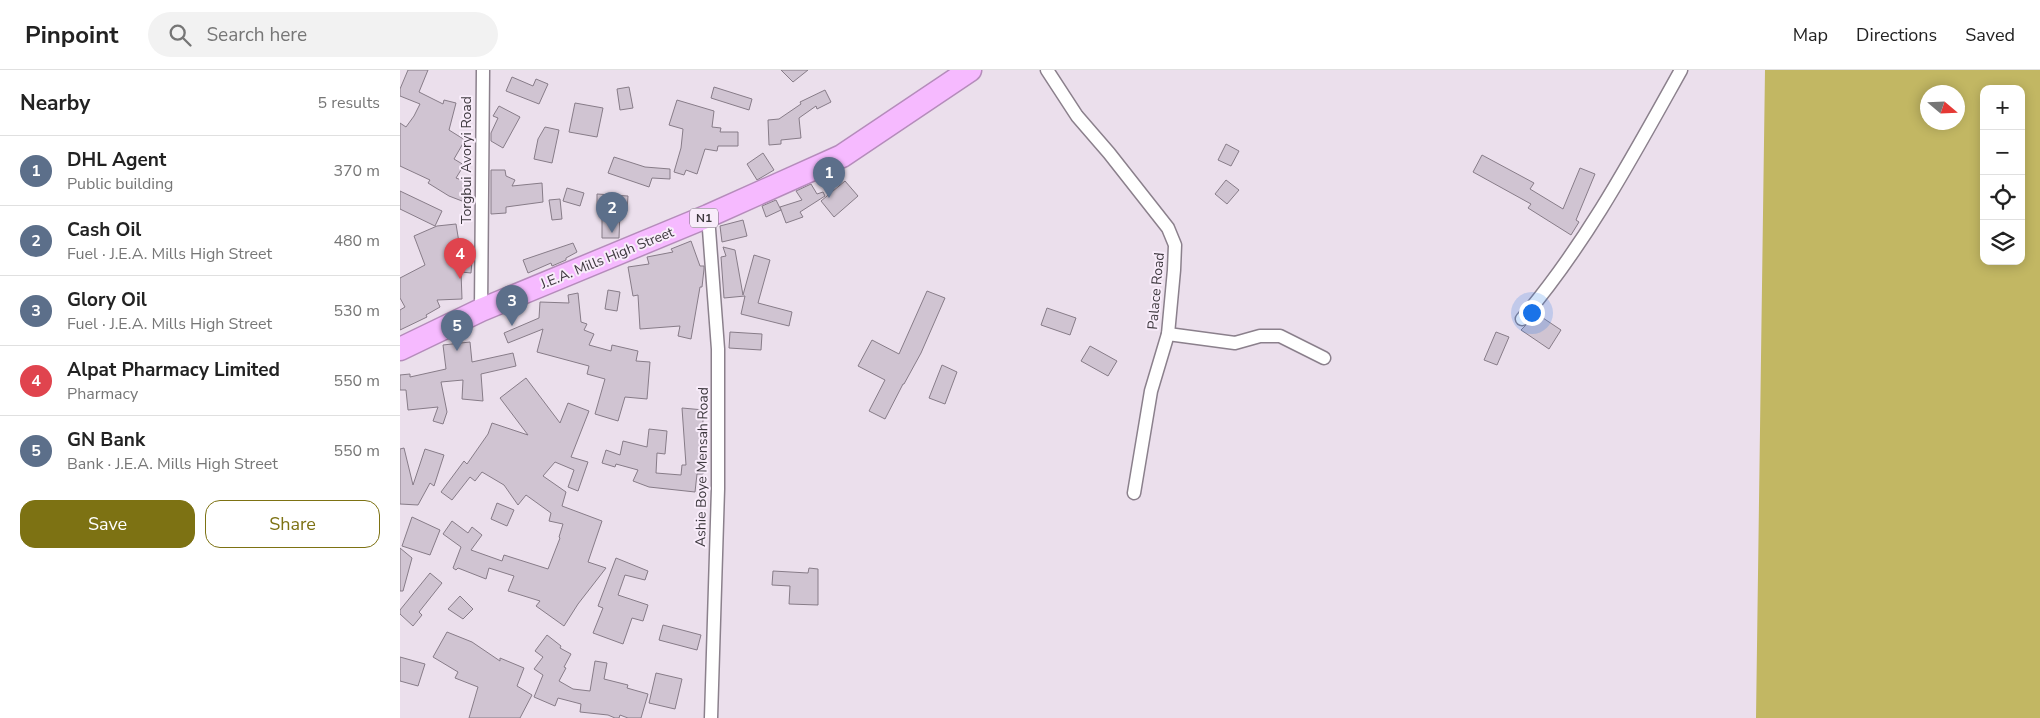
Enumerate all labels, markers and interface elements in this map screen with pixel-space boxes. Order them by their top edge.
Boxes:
search box [148,12,498,57]
text: Pinpoint [25,19,118,51]
icon: search [166,21,194,49]
text: Search here [206,22,307,48]
text: Map [1793,23,1828,47]
text: Directions [1856,23,1937,47]
text: Saved [1965,23,2015,47]
north arrow [1920,85,1965,130]
map controls [1980,85,2025,265]
button: + [1980,85,2025,130]
text: Nearby [20,89,90,117]
text: 5 results [318,92,380,114]
street label: Torgbui Avoryi Road [457,96,476,224]
button: − [1980,130,2025,175]
text: DHL Agent [67,147,166,173]
pin: 1 [813,157,845,198]
text: 1 [31,160,41,182]
text: 370 m [333,160,380,182]
text: Public building [67,173,173,195]
button: locate [1980,175,2025,220]
pin: 2 [596,192,628,233]
road number: N1 [690,208,718,228]
text: Cash Oil [67,217,141,243]
button: layers [1980,220,2025,265]
street label: J.E.A. Mills High Street [537,223,677,294]
text: 2 [31,230,41,252]
text: 480 m [333,230,380,252]
pin: 4 [444,238,476,279]
text: Fuel · J.E.A. Mills High Street [67,243,272,265]
street label: Palace Road [1143,252,1169,330]
pin: 3 [496,285,528,326]
text: Glory Oil [67,287,147,313]
text: 3 [31,300,41,322]
text: 530 m [333,300,380,322]
your location [1519,300,1545,326]
pin: 5 [441,310,473,351]
text: Fuel · J.E.A. Mills High Street [67,313,272,335]
text: Alpat Pharmacy Limited [67,357,280,383]
text: 4 [31,370,41,392]
text: 550 m [333,370,380,392]
text: Pharmacy [67,383,138,405]
street label: Ashie Boye Mensah Road [691,387,713,547]
text: GN Bank [67,427,145,453]
text: 5 [31,440,41,462]
text: 550 m [333,440,380,462]
text: Bank · J.E.A. Mills High Street [67,453,278,475]
button: Save [20,500,195,548]
button: Share [205,500,380,548]

